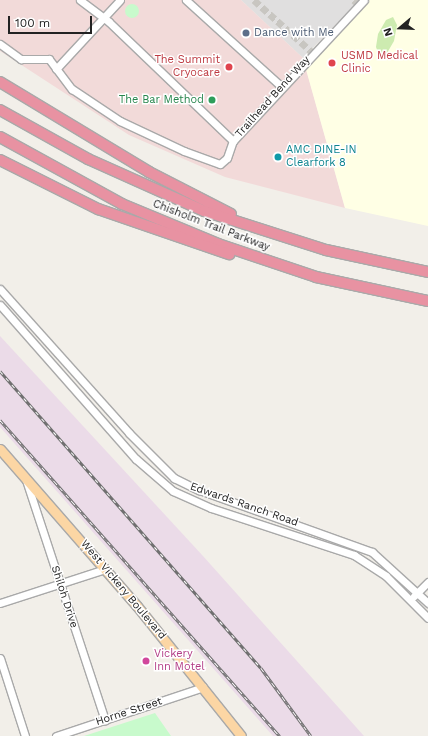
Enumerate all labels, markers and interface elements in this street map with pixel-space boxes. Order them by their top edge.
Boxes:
scale bar [10,8,94,34]
north arrow [380,8,420,48]
text: 100 m [15,16,50,30]
place label: Dance with Me [254,26,334,40]
text: N [381,26,396,38]
marker: Dance with Me [241,28,251,38]
place label: USMD Medical Clinic [341,50,418,76]
street label: Trailhead Bend Way [233,53,313,141]
place label: The Summit Cryocare [154,54,220,80]
marker: USMD Medical Clinic [326,57,338,69]
marker: The Summit Cryocare [223,61,235,73]
place label: The Bar Method [119,93,204,107]
marker: The Bar Method [207,95,217,105]
place label: AMC DINE-IN Clearfork 8 [286,144,357,170]
marker: AMC DINE-IN Clearfork 8 [273,152,283,162]
street label: Chisholm Trail Parkway [150,197,272,255]
street label: Edwards Ranch Road [188,480,300,530]
street label: West Vickery Boulevard [77,537,169,643]
street label: Shiloh Drive [48,564,80,630]
place label: Vickery Inn Motel [154,648,205,674]
marker: Vickery Inn Motel [141,656,151,666]
street label: Horne Street [94,695,164,729]

